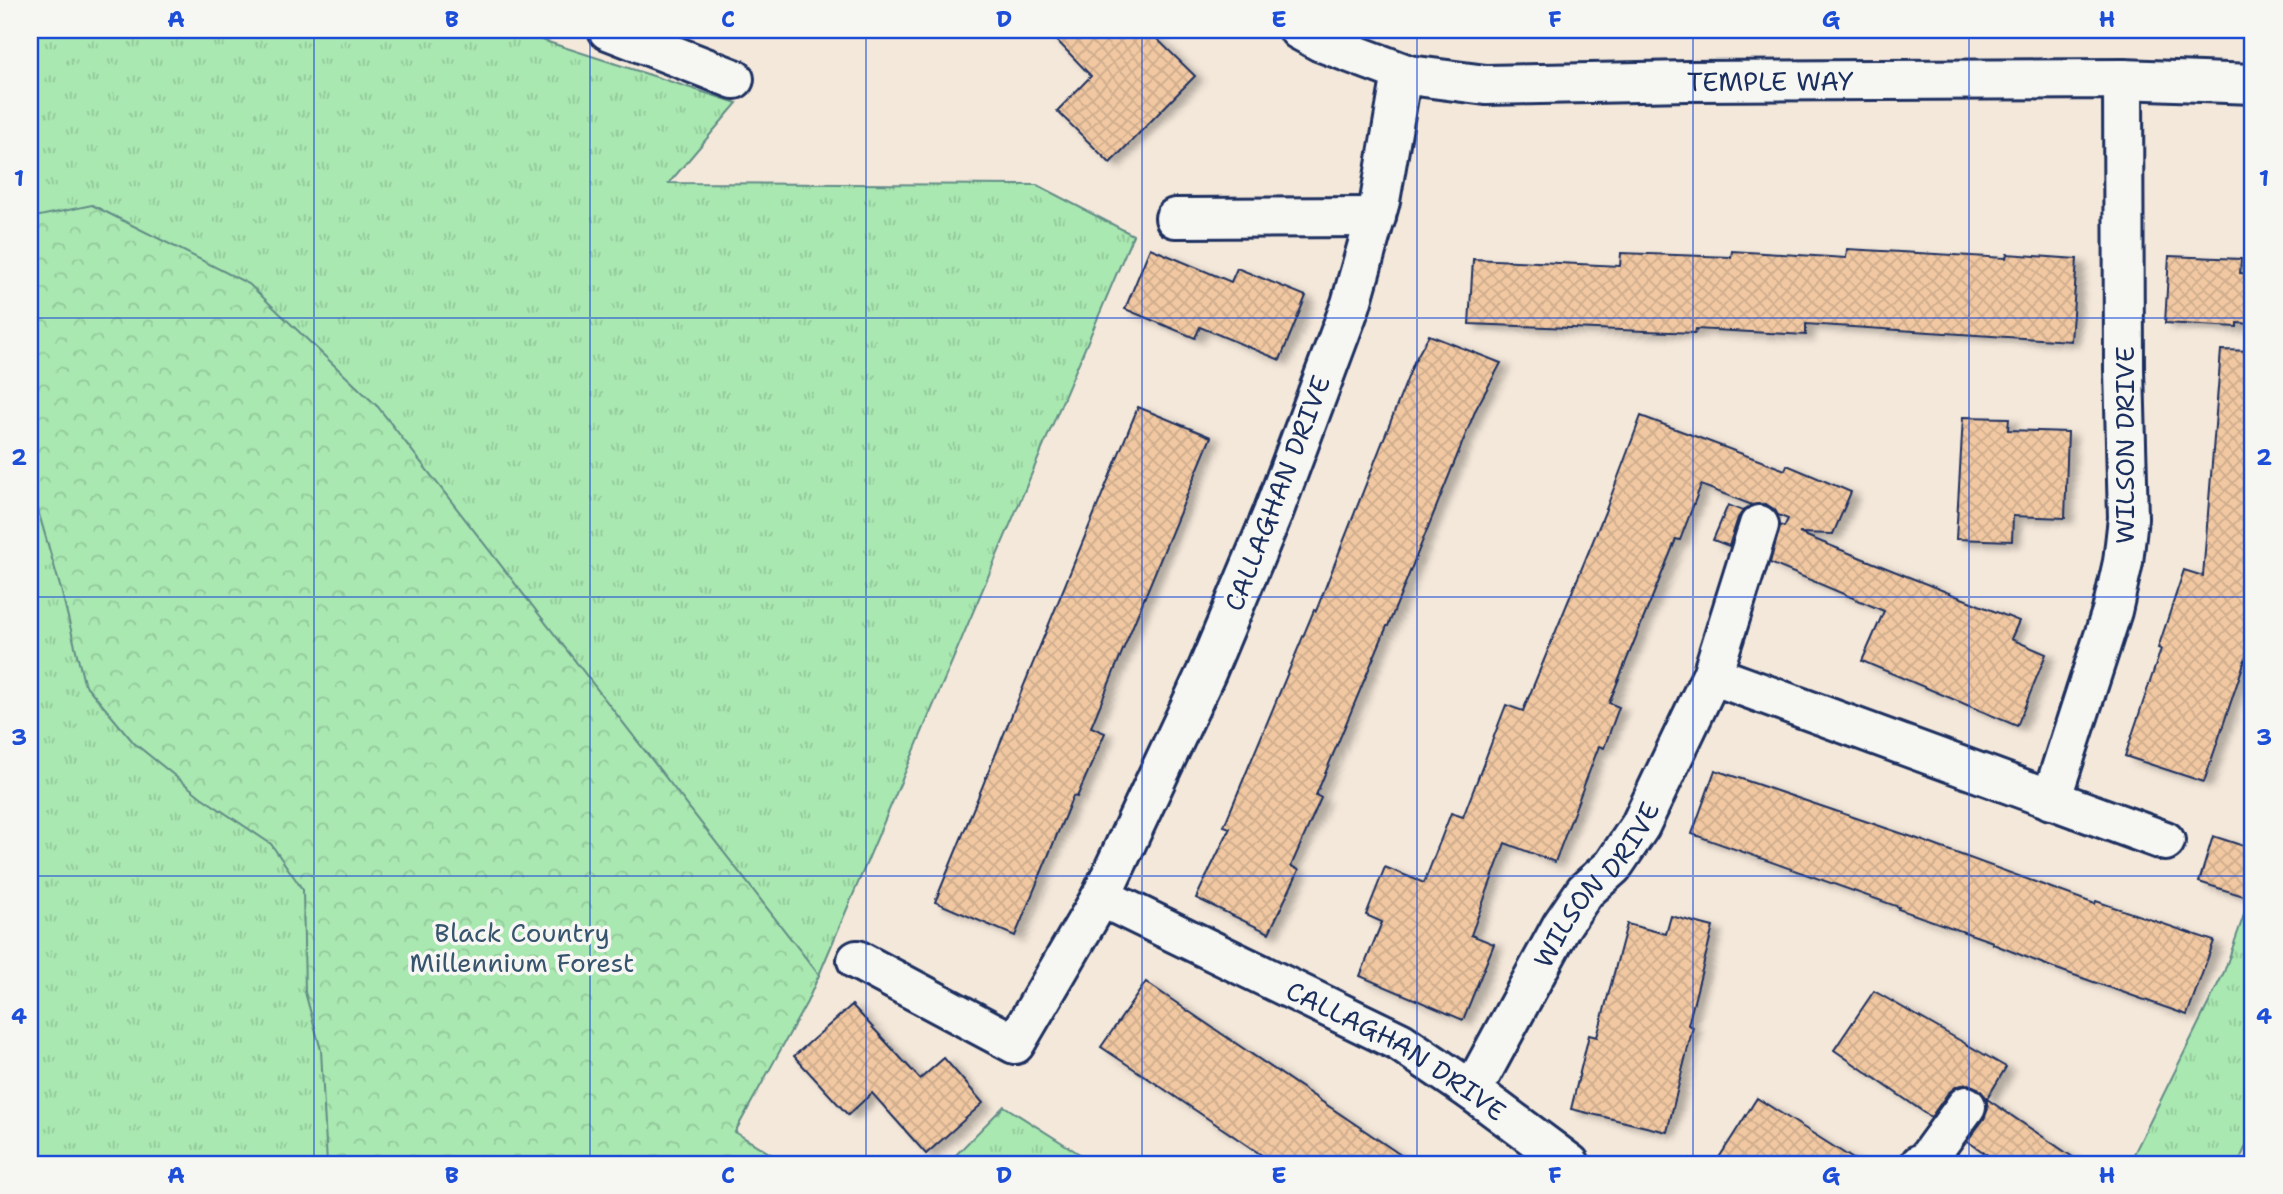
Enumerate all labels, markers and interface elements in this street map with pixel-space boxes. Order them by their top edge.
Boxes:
text: A [167,4,185,34]
text: B [445,4,459,34]
text: C [721,4,735,34]
text: D [996,4,1012,34]
text: E [1271,4,1287,34]
text: F [1548,4,1562,34]
text: G [1822,4,1841,34]
text: H [2099,4,2115,34]
street label: TEMPLE WAY [1687,63,1854,99]
text: 1 [14,163,24,193]
text: 1 [2259,163,2269,193]
street label: WILSON DRIVE [2107,346,2142,544]
street label: CALLAGHAN DRIVE [1216,370,1338,616]
text: 2 [11,442,27,472]
text: 2 [2256,442,2272,472]
text: 3 [11,722,27,752]
text: 3 [2256,722,2272,752]
street label: WILSON DRIVE [1525,796,1667,974]
park label: Black Country Millennium Forest [410,915,634,980]
street label: CALLAGHAN DRIVE [1281,972,1514,1128]
text: 4 [11,1001,27,1031]
text: 4 [2256,1001,2272,1031]
text: A [167,1160,185,1190]
text: B [445,1160,459,1190]
text: C [721,1160,735,1190]
text: D [996,1160,1012,1190]
text: E [1271,1160,1287,1190]
text: F [1548,1160,1562,1190]
text: G [1822,1160,1841,1190]
text: H [2099,1160,2115,1190]

